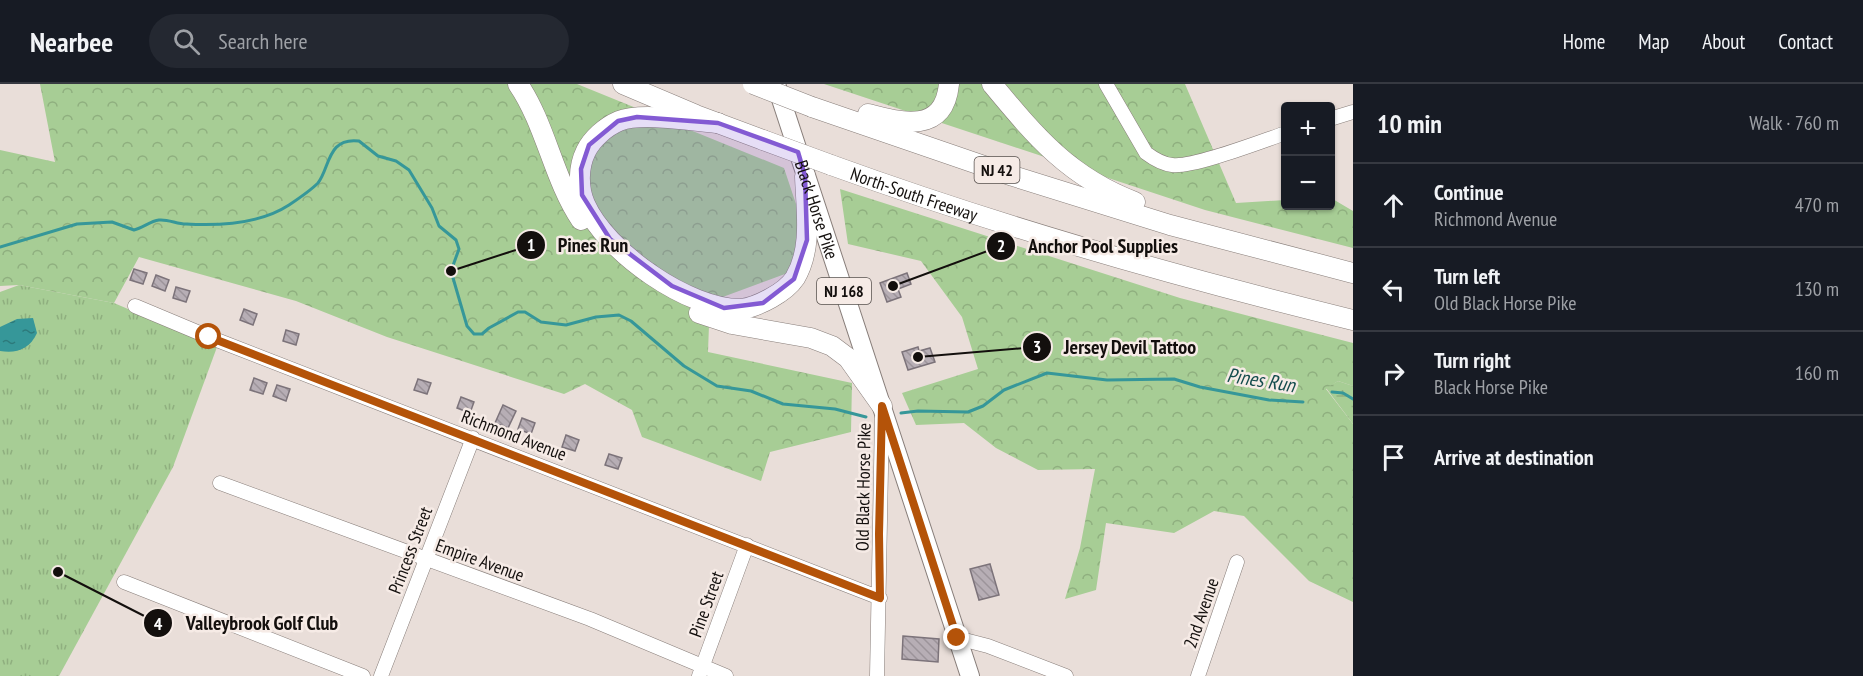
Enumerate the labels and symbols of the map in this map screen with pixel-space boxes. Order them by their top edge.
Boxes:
street label: Black Horse Pike [790,157,844,262]
road number: NJ 42 [974,157,1020,183]
street label: North-South Freeway [848,162,981,226]
callout: Pines Run [516,226,640,264]
callout: Anchor Pool Supplies [986,227,1190,265]
text: Pines Run [558,232,628,258]
text: 1 [527,233,535,256]
text: Anchor Pool Supplies [1027,233,1178,259]
text: 2 [997,234,1005,257]
road number: NJ 168 [817,278,871,304]
route start [195,323,221,349]
callout: Jersey Devil Tattoo [1022,328,1209,366]
text: Jersey Devil Tattoo [1063,334,1196,360]
text: 3 [1033,335,1041,358]
water label: Pines Run [1225,362,1298,398]
street label: Richmond Avenue [458,404,570,466]
street label: Old Black Horse Pike [850,423,876,551]
street label: Princess Street [383,503,437,597]
street label: Empire Avenue [433,533,527,587]
street label: Pine Street [683,568,729,640]
street label: 2nd Avenue [1178,575,1224,651]
callout: Valleybrook Golf Club [143,604,351,642]
text: Valleybrook Golf Club [185,610,338,636]
text: 4 [154,612,163,635]
route end [943,624,969,650]

